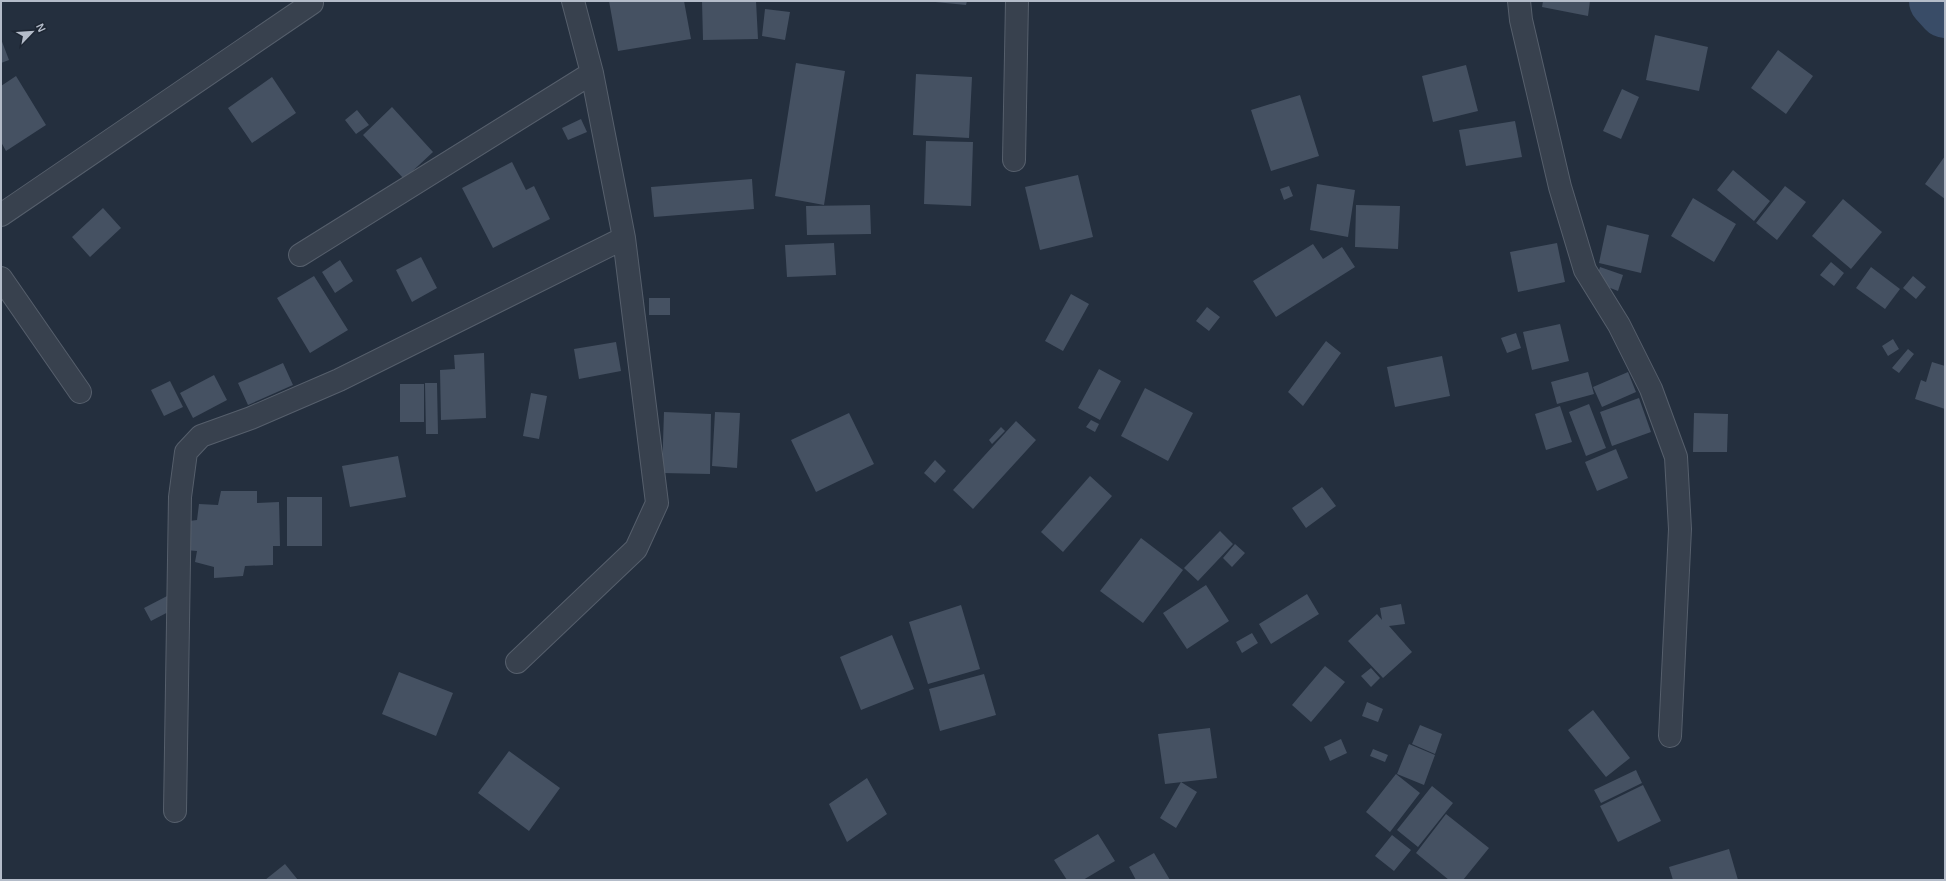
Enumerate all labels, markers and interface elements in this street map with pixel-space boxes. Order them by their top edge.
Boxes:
north arrow [12,12,52,52]
text: N [34,22,48,34]

